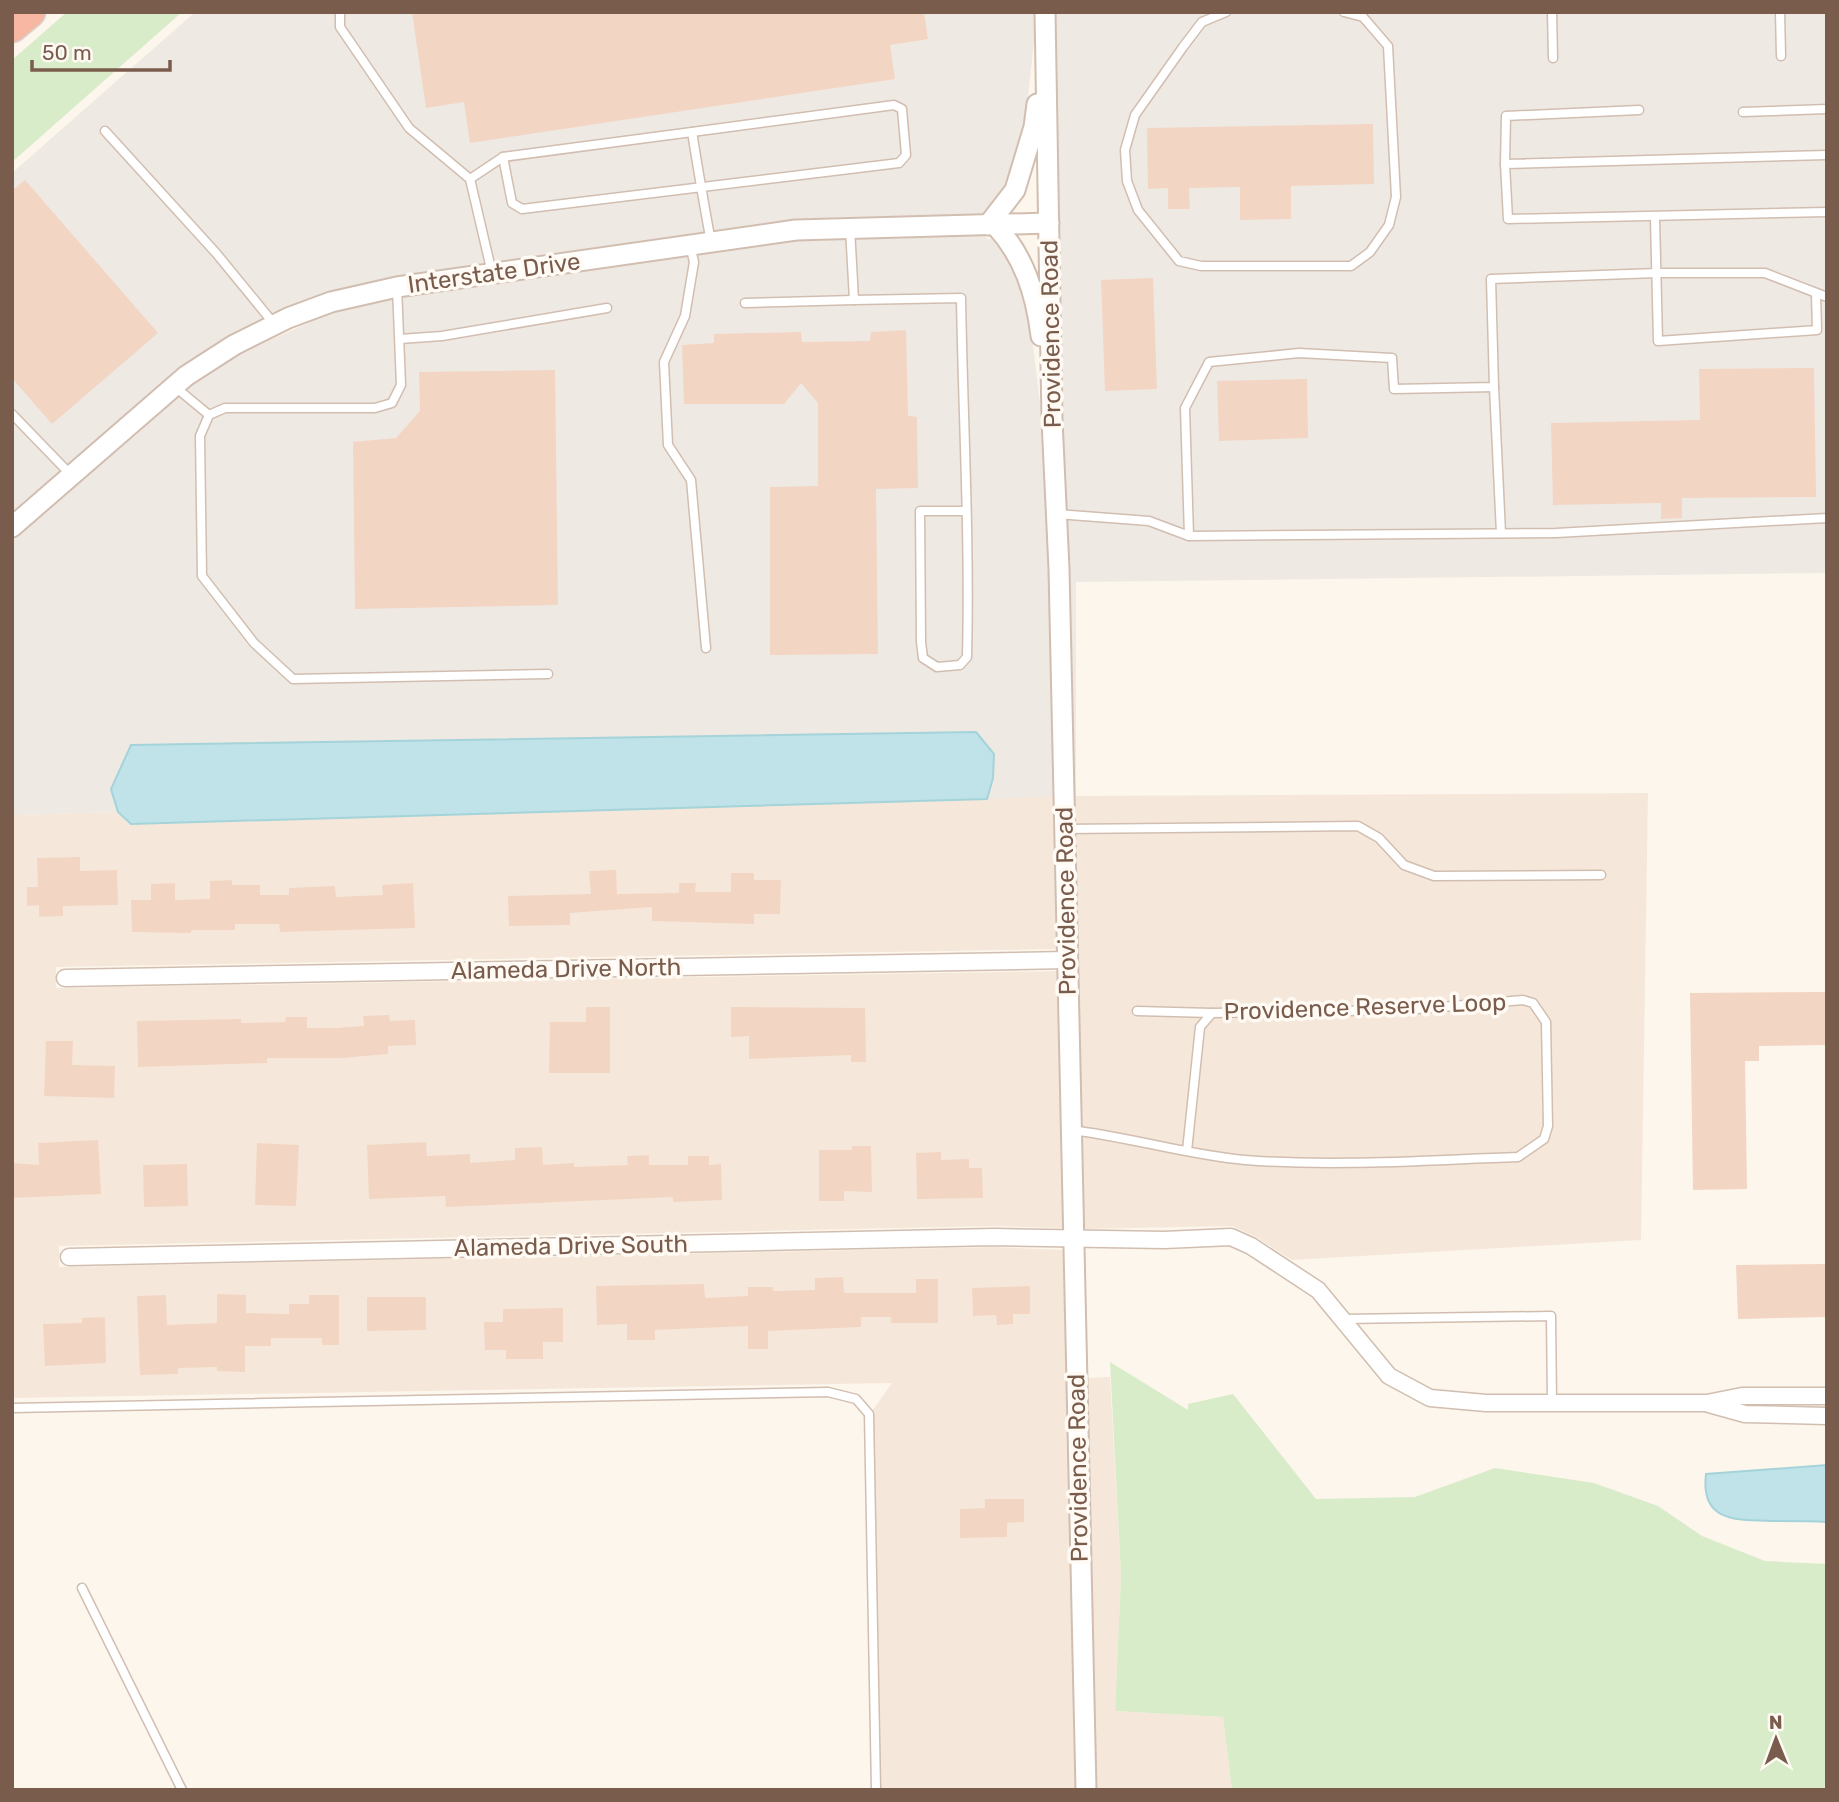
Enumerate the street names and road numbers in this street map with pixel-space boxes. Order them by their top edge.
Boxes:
street label: Providence Road [1035,240,1067,428]
street label: Interstate Drive [406,247,582,299]
street label: Providence Road [1050,807,1082,995]
street label: Alameda Drive North [450,953,682,985]
street label: Providence Reserve Loop [1223,988,1507,1026]
street label: Alameda Drive South [454,1230,688,1262]
street label: Providence Road [1062,1374,1094,1562]

